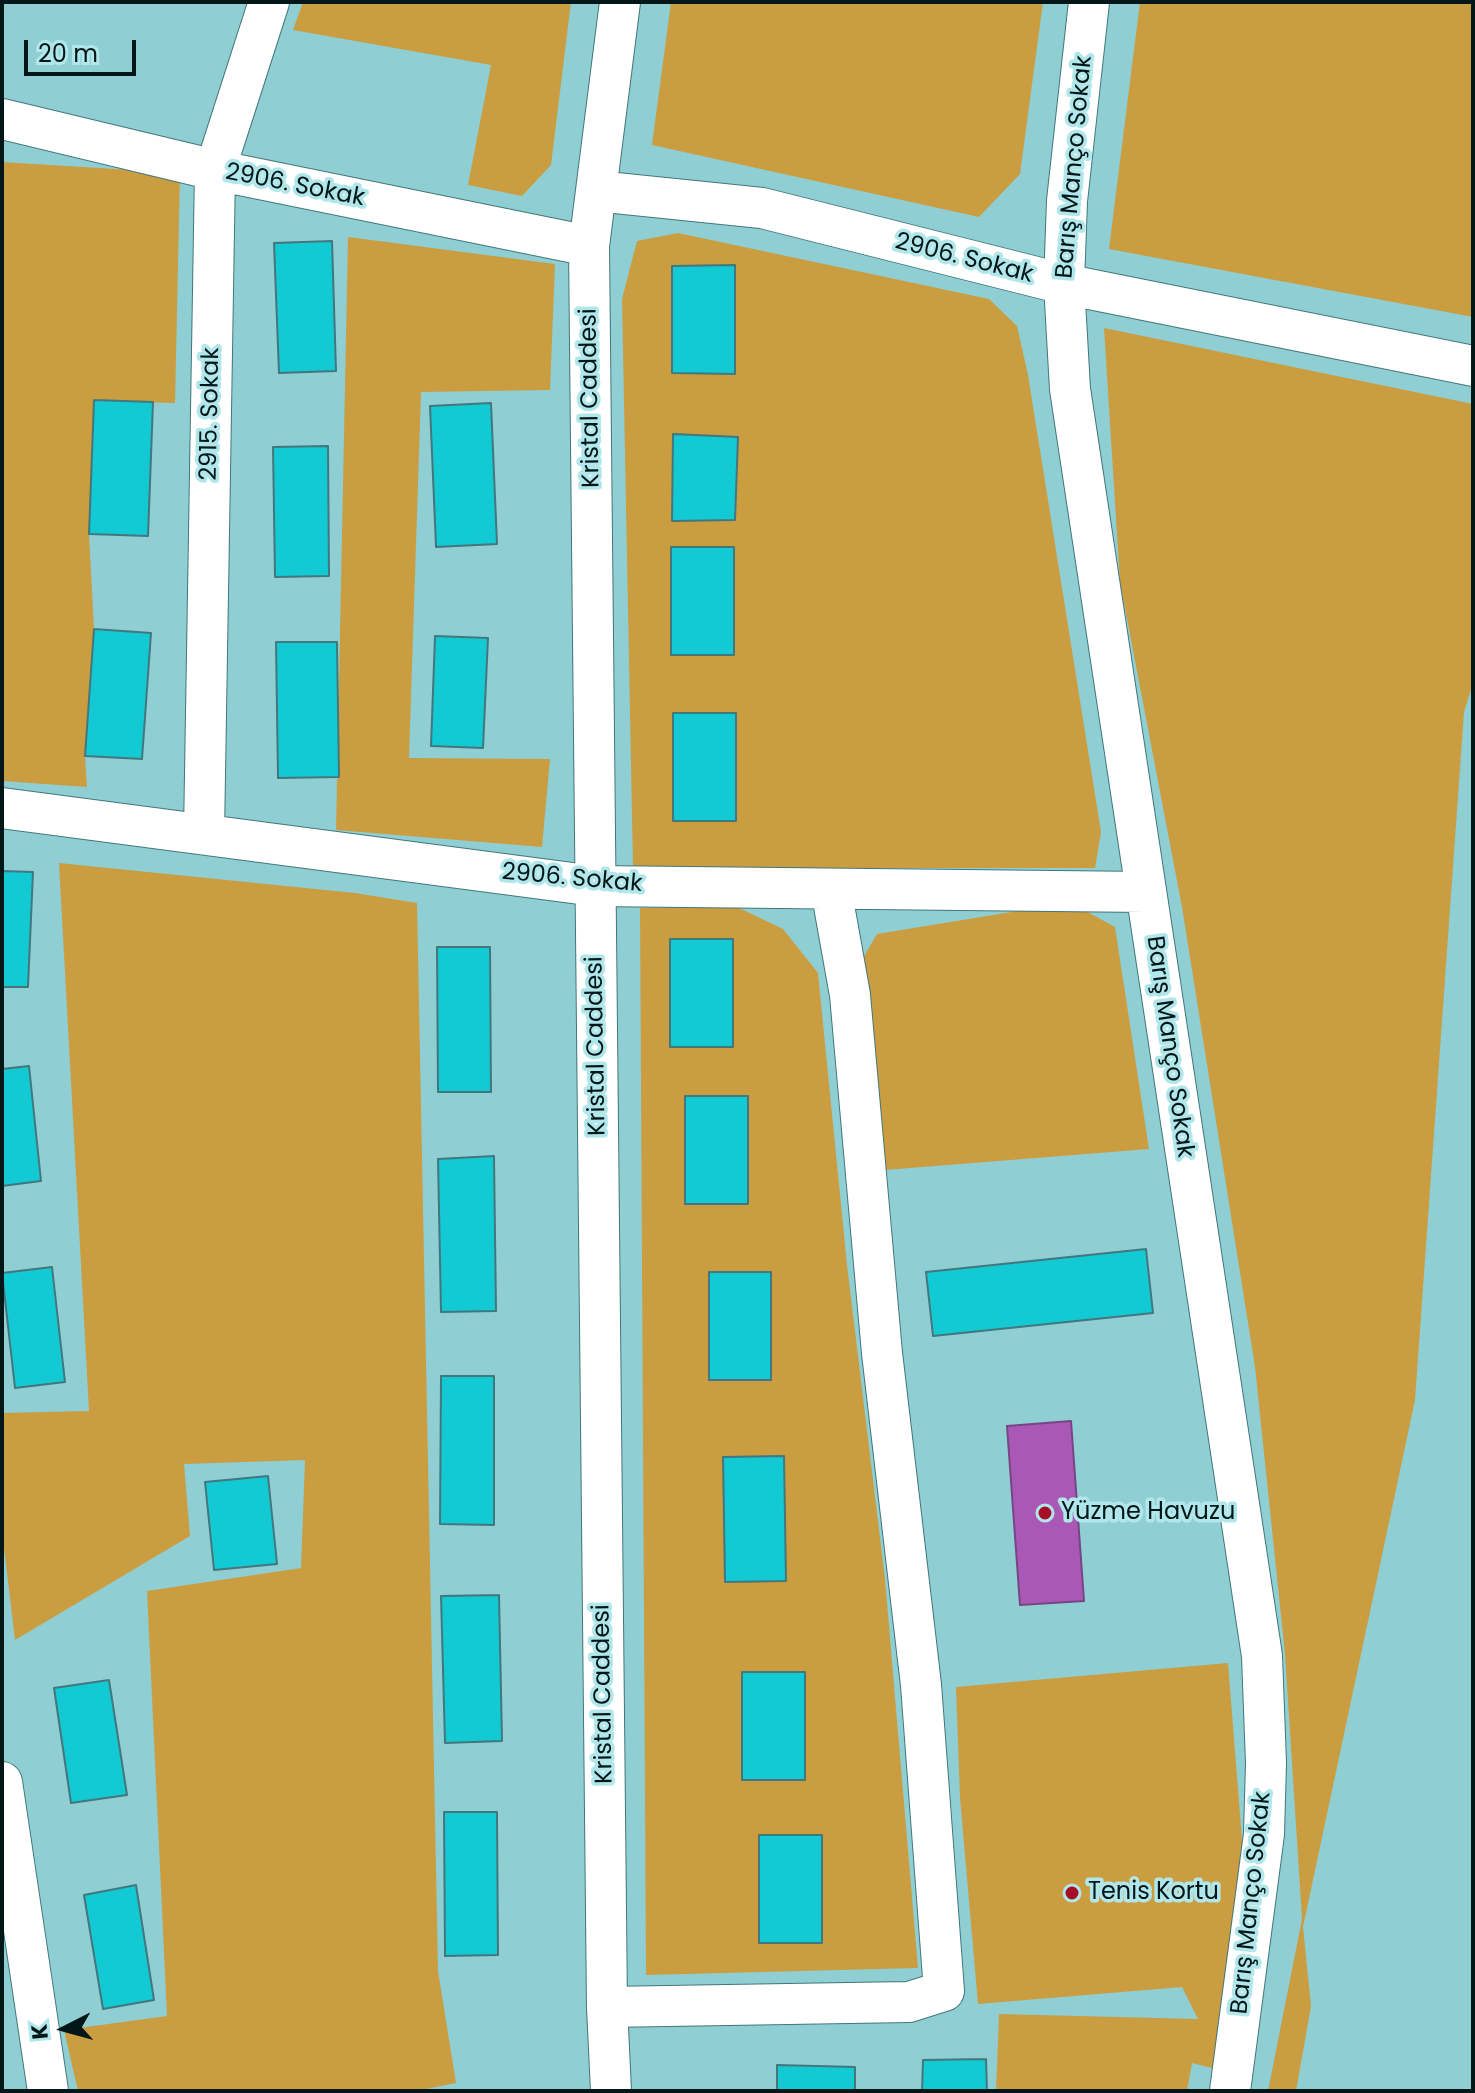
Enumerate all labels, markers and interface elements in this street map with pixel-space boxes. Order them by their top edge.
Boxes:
scale bar [28,24,140,74]
text: 20 m [38,37,98,70]
street label: Barış Manço Sokak [1051,54,1099,280]
street label: 2906. Sokak [223,158,367,214]
street label: 2906. Sokak [892,228,1036,290]
street label: Kristal Caddesi [575,308,607,488]
street label: 2915. Sokak [195,347,227,481]
street label: 2906. Sokak [500,859,644,899]
street label: Barış Manço Sokak [1139,934,1199,1160]
street label: Kristal Caddesi [581,956,613,1136]
place label: Yüzme Havuzu [1061,1499,1235,1527]
marker: Yüzme Havuzu [1036,1504,1054,1522]
street label: Kristal Caddesi [588,1604,620,1784]
street label: Barış Manço Sokak [1226,1790,1278,2016]
place label: Tenis Kortu [1088,1879,1219,1907]
marker: Tenis Kortu [1063,1884,1081,1902]
north arrow [24,1989,104,2069]
text: K [23,2022,56,2041]

